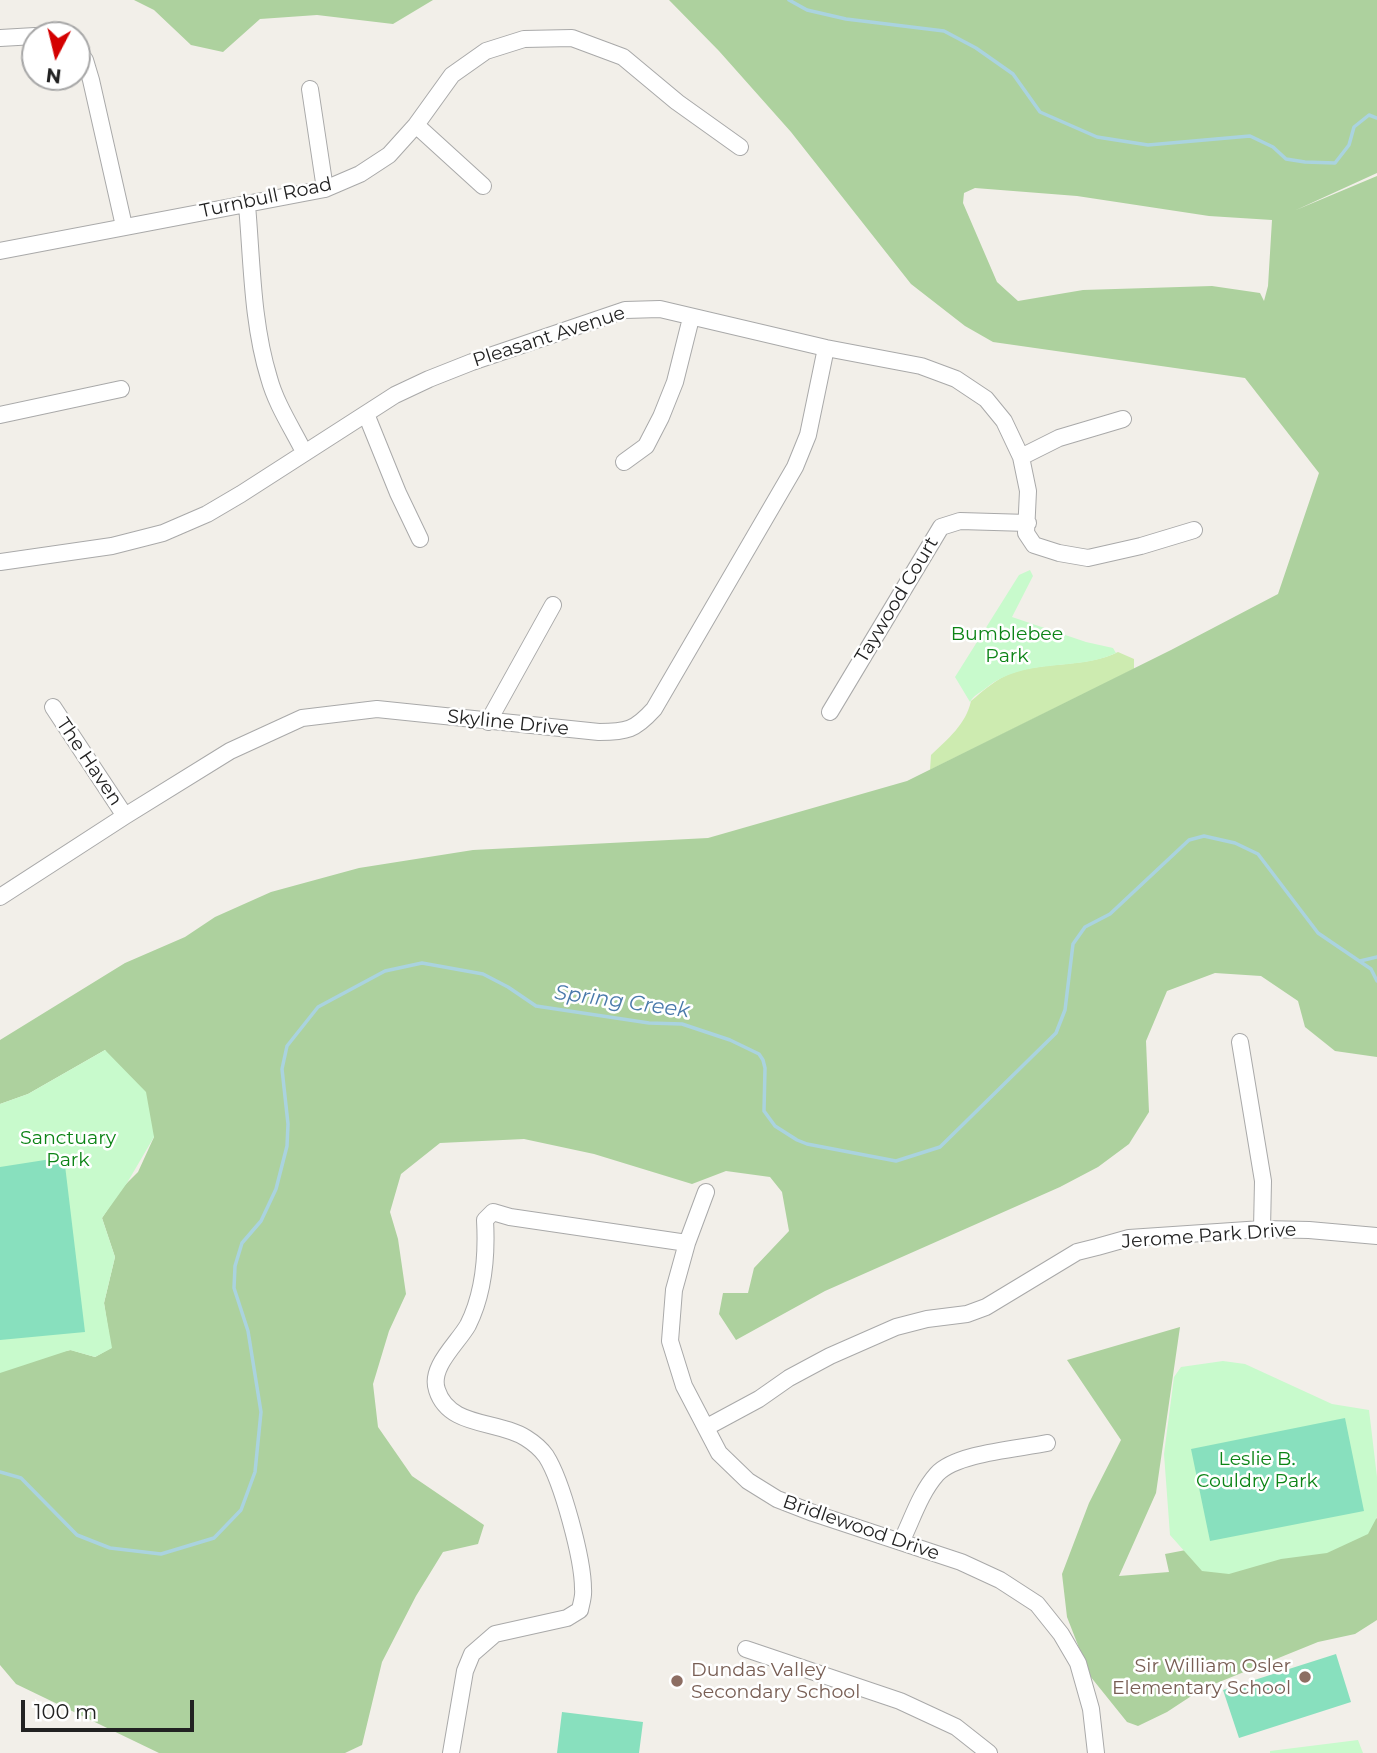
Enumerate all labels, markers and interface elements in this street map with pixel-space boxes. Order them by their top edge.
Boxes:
north arrow [21,21,91,91]
text: N [45,63,63,88]
street label: Turnbull Road [198,173,334,223]
street label: Pleasant Avenue [470,302,628,372]
street label: Taywood Court [850,533,944,667]
park label: Bumblebee Park [951,623,1063,667]
street label: Skyline Drive [446,705,570,741]
street label: The Haven [51,714,127,810]
water label: Spring Creek [553,980,691,1024]
park label: Sanctuary Park [20,1127,116,1171]
street label: Jerome Park Drive [1121,1219,1297,1253]
park label: Leslie B. Couldry Park [1196,1448,1318,1492]
street label: Bridlewood Drive [780,1491,942,1565]
place label: Sir William Osler Elementary School [1112,1655,1291,1699]
place label: Dundas Valley Secondary School [691,1659,860,1703]
marker: Sir William Osler Elementary School [1297,1669,1313,1685]
marker: Dundas Valley Secondary School [669,1673,685,1689]
scale bar [24,1686,198,1730]
text: 100 m [34,1699,97,1724]

